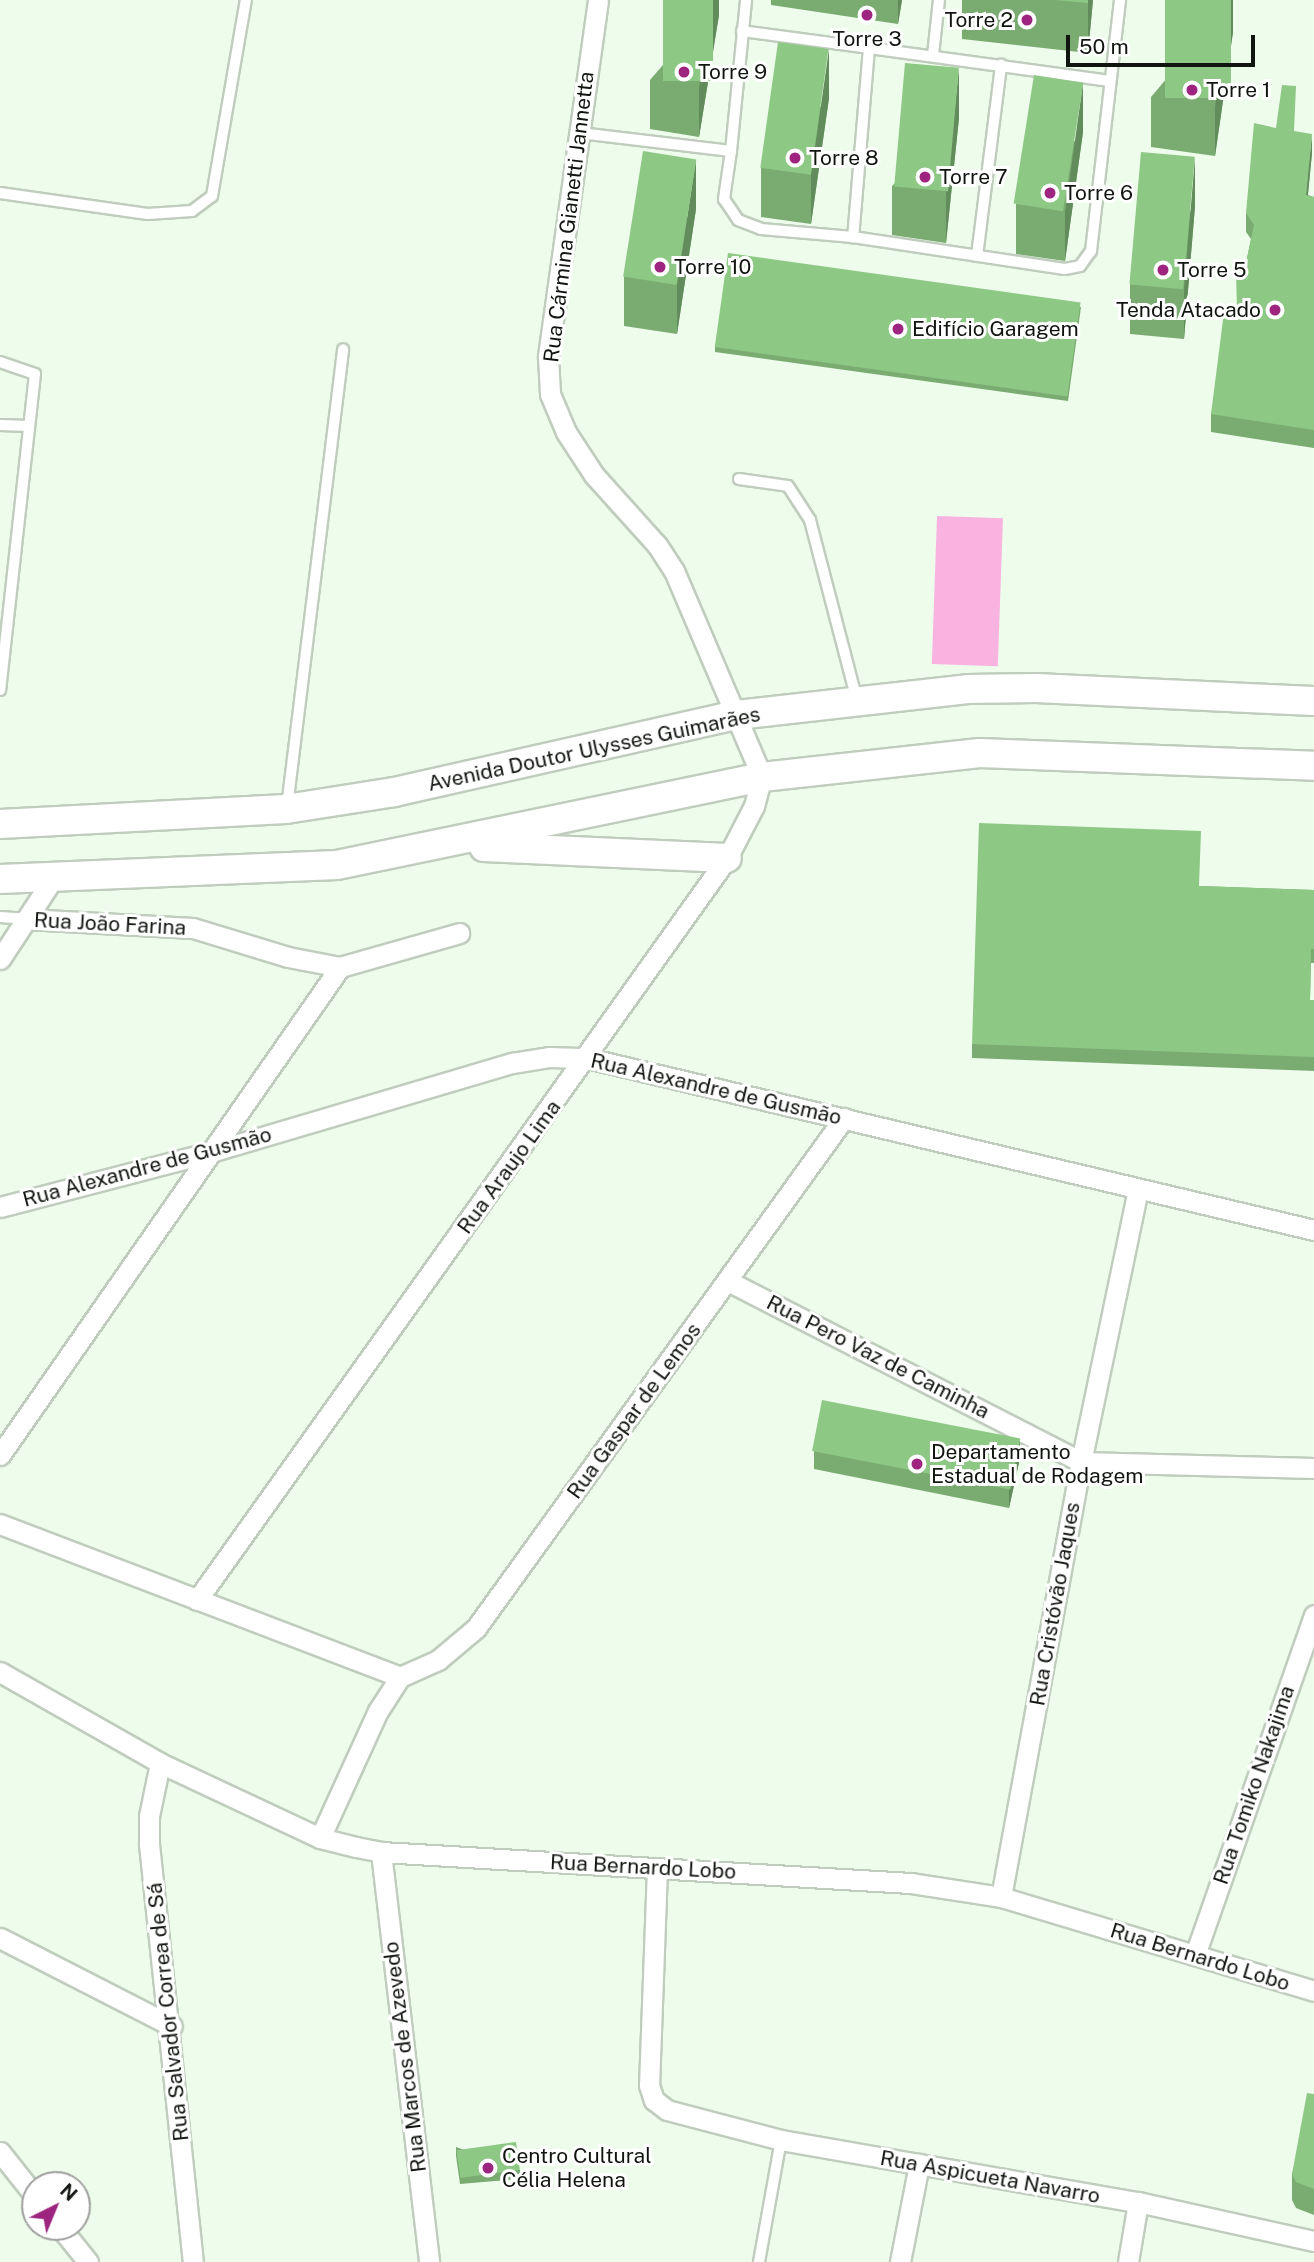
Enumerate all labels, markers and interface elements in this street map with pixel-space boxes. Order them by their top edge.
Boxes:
marker: Torre 3 [859,7,875,23]
place label: Torre 2 [944,7,1013,33]
marker: Torre 2 [1019,12,1035,28]
scale bar [1069,21,1258,65]
place label: Torre 3 [832,26,902,52]
text: 50 m [1079,34,1129,59]
place label: Torre 9 [698,59,767,85]
marker: Torre 9 [676,64,692,80]
street label: Rua Cármina Gianetti Jannetta [539,70,599,364]
place label: Torre 1 [1206,77,1271,103]
marker: Torre 1 [1184,82,1200,98]
place label: Torre 8 [809,145,879,171]
marker: Torre 8 [787,150,803,166]
place label: Torre 7 [939,164,1008,190]
marker: Torre 7 [917,169,933,185]
place label: Torre 6 [1064,180,1133,206]
marker: Torre 6 [1042,185,1058,201]
place label: Torre 10 [674,254,752,280]
place label: Torre 5 [1177,257,1247,283]
marker: Torre 10 [652,259,668,275]
marker: Torre 5 [1155,262,1171,278]
place label: Tenda Atacado [1116,297,1261,323]
marker: Tenda Atacado [1267,302,1283,318]
place label: Edifício Garagem [912,316,1079,342]
marker: Edifício Garagem [890,321,906,337]
street label: Avenida Doutor Ulysses Guimarães [425,701,763,797]
street label: Rua João Farina [33,907,187,941]
street label: Rua Alexandre de Gusmão [588,1048,844,1130]
street label: Rua Araujo Lima [452,1095,566,1239]
street label: Rua Alexandre de Gusmão [20,1122,274,1212]
street label: Rua Pero Vaz de Caminha [762,1290,994,1424]
street label: Rua Gaspar de Lemos [562,1318,706,1504]
place label: Departamento Estadual de Rodagem [931,1439,1144,1489]
marker: Departamento Estadual de Rodagem [909,1456,925,1472]
street label: Rua Cristóvão Jaques [1025,1500,1085,1708]
street label: Rua Tomiko Nakajima [1208,1682,1300,1888]
street label: Rua Bernardo Lobo [549,1850,737,1884]
street label: Rua Salvador Correa de Sá [142,1881,194,2143]
street label: Rua Bernardo Lobo [1107,1918,1293,1996]
street label: Rua Marcos de Azevedo [378,1940,432,2174]
place label: Centro Cultural Célia Helena [502,2143,652,2193]
street label: Rua Aspicueta Navarro [878,2145,1102,2209]
marker: Centro Cultural Célia Helena [480,2160,496,2176]
north arrow [21,2171,91,2241]
text: N [56,2179,82,2205]

